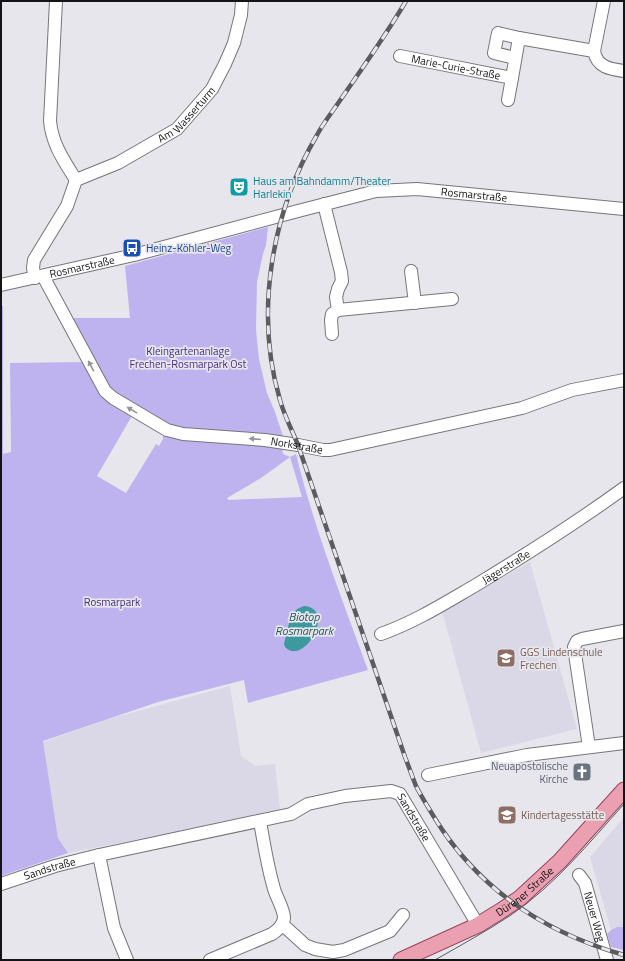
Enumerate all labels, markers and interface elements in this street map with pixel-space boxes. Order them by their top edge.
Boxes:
street label: Marie-Curie-Straße [410,50,502,84]
street label: Am Wasserturm [155,83,219,147]
place label: Haus am Bahndamm/Theater Harlekin [253,173,391,202]
theatre icon: Haus am Bahndamm/Theater Harlekin [228,176,250,198]
street label: Rosmarstraße [440,183,508,206]
bus stop icon: Heinz-Köhler-Weg [121,237,143,259]
place label: Heinz-Köhler-Weg [146,240,232,256]
street label: Rosmarstraße [48,252,117,282]
park label: Kleingartenanlage Frechen-Rosmarpark Ost [130,343,247,372]
one-way arrow [88,360,95,372]
one-way arrow [126,406,137,413]
street label: Norkstraße [270,433,325,458]
one-way arrow [249,436,261,442]
street label: Jägerstraße [479,545,533,588]
park label: Rosmarpark [84,594,141,610]
water label: Biotop Rosmarpark [275,607,335,640]
place label: GGS Lindenschule Frechen [520,644,603,673]
school or university icon: GGS Lindenschule Frechen [495,647,517,669]
place label: Neuapostolische Kirche [491,758,568,787]
church icon: Neuapostolische Kirche [571,761,593,783]
street label: Sandstraße [393,790,435,845]
school or university icon: Kindertagesstätte [496,804,518,826]
place label: Kindertagesstätte [521,807,605,823]
street label: Sandstraße [21,853,78,884]
street label: Dürener Straße [492,863,557,920]
street label: Neuer Weg [580,890,609,944]

